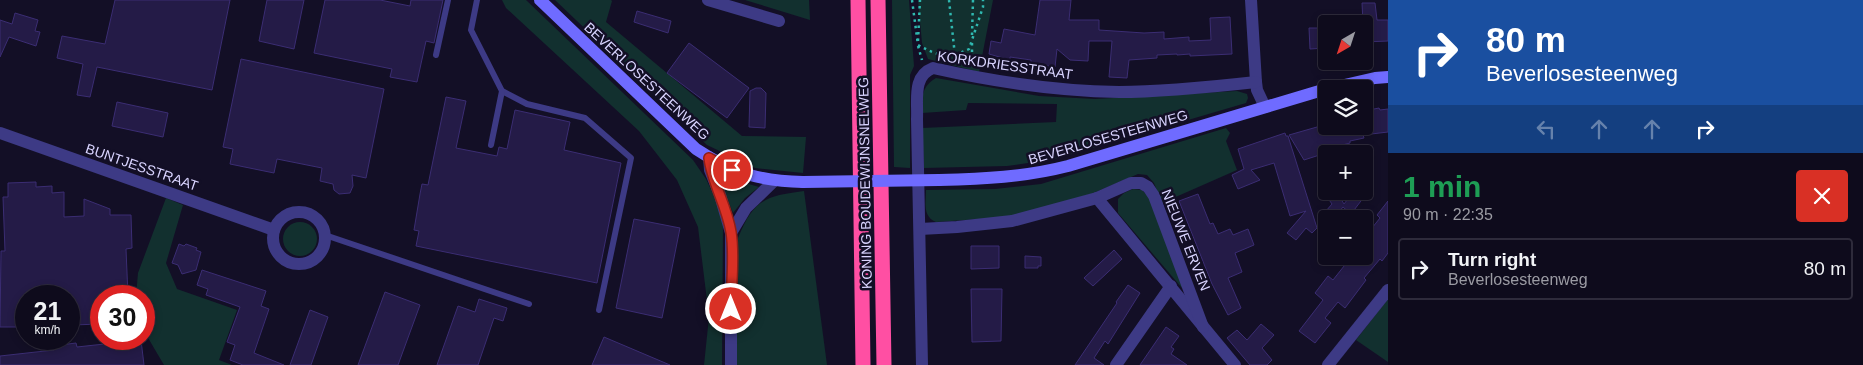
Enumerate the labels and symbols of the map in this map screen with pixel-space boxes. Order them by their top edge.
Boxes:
north arrow [1318,15,1372,70]
street label: BEVERLOSESTEENWEG [581,19,713,143]
street label: KORKDRIESSTRAAT [936,48,1074,82]
street label: KONING BOUDEWIJNSNELWEG [855,77,875,289]
street label: BEVERLOSESTEENWEG [1027,107,1189,167]
street label: BUNTJESSTRAAT [84,140,201,194]
pin [711,149,753,191]
street label: NIEUWE ERVEN [1158,187,1214,293]
position arrow [704,282,756,334]
speed limit sign: 30 [90,285,155,350]

